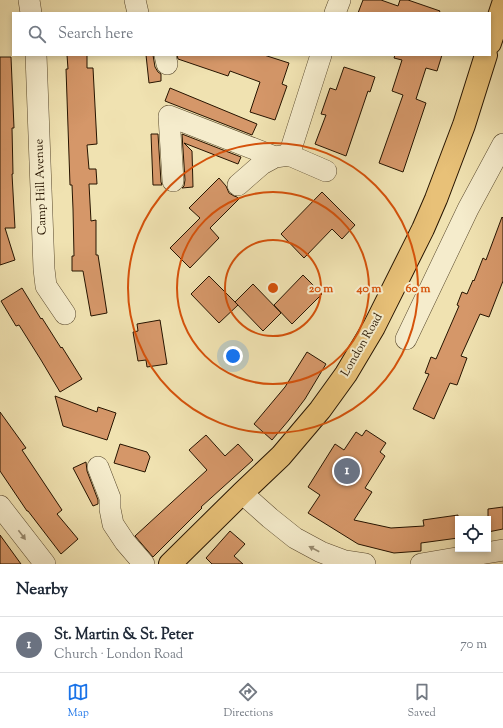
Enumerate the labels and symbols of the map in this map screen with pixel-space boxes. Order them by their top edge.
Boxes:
street label: Camp Hill Avenue [30,138,52,235]
text: 20 m [309,280,333,298]
text: 40 m [356,280,381,298]
text: 60 m [406,280,430,298]
centre of rings [266,281,280,295]
street label: London Road [337,310,388,380]
your location [223,346,243,366]
pin: 1 [334,456,360,486]
one-way arrow [18,529,27,540]
one-way arrow [309,545,320,552]

